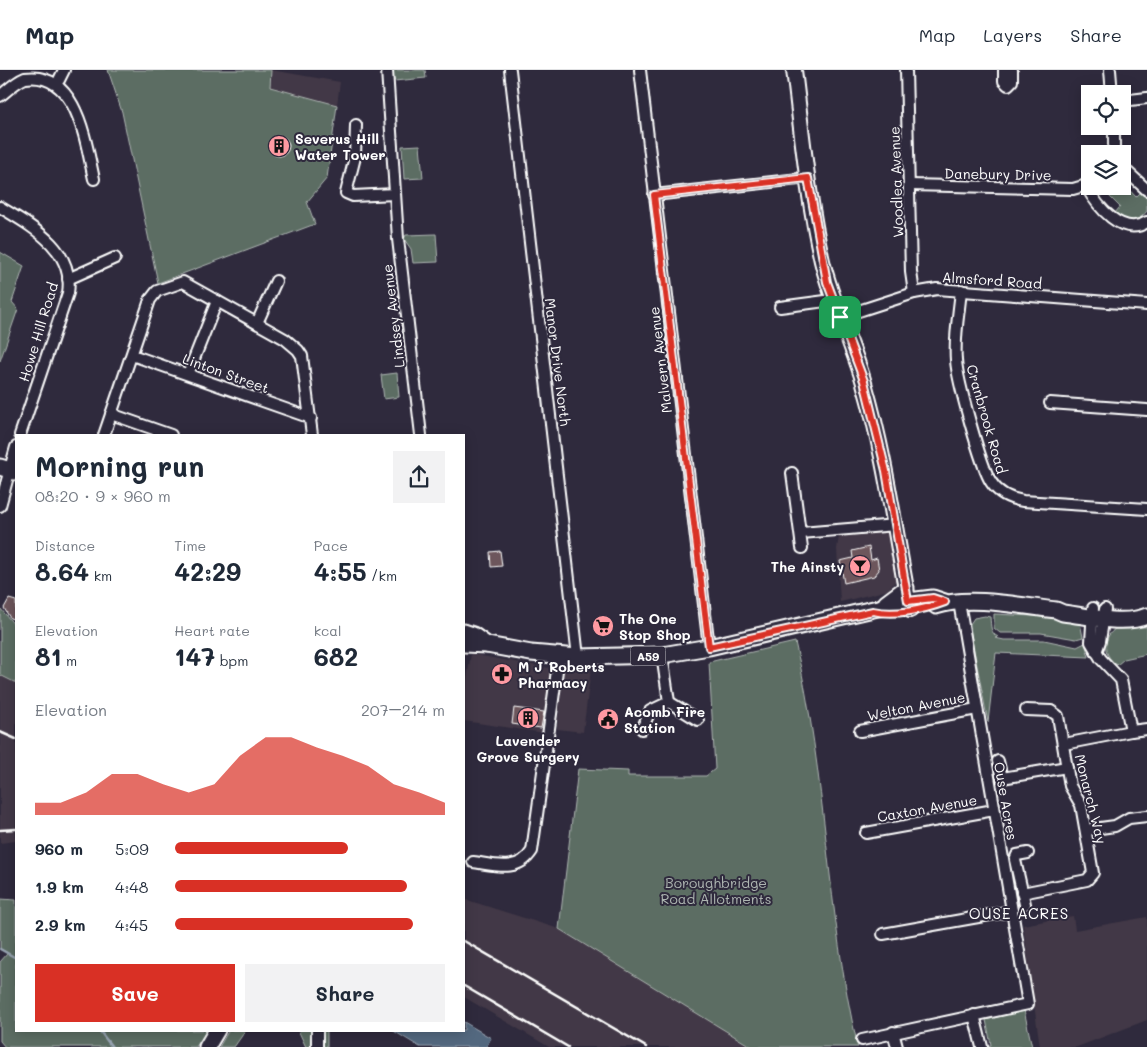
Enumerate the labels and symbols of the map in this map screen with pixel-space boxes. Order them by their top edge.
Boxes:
street label: Woodlea Avenue [885,126,907,238]
place label: Severus Hill Water Tower [295,129,386,164]
building icon: Severus Hill Water Tower [267,134,291,158]
street label: Danebury Drive [944,164,1052,184]
street label: Lindsey Avenue [377,263,409,369]
street label: Almsford Road [941,267,1043,293]
street label: Howe Hill Road [14,280,62,384]
pin [819,296,861,338]
street label: Manor Drive North [541,297,575,427]
street label: Malvern Avenue [644,306,676,414]
street label: Linton Street [180,349,272,397]
street label: Cranbrook Road [962,362,1012,476]
bar icon: The Ainsty [848,554,872,578]
place label: The Ainsty [771,557,844,576]
place label: The One Stop Shop [619,609,691,644]
supermarket icon: The One Stop Shop [591,614,615,638]
road number: A59 [630,646,666,666]
place label: M J Roberts Pharmacy [518,657,605,692]
pharmacy icon: M J Roberts Pharmacy [490,662,514,686]
street label: Welton Avenue [865,687,967,725]
place label: Acomb Fire Station [624,702,705,737]
building icon: Lavender Grove Surgery [516,706,540,730]
public building icon: Acomb Fire Station [596,707,620,731]
place label: Lavender Grove Surgery [476,731,580,766]
street label: Monarch Way [1071,752,1111,846]
street label: Ouse Acres [990,760,1022,842]
street label: Caxton Avenue [876,790,978,826]
park label: Boroughbridge Road Allotments [660,873,772,908]
district label: OUSE ACRES [969,903,1069,923]

